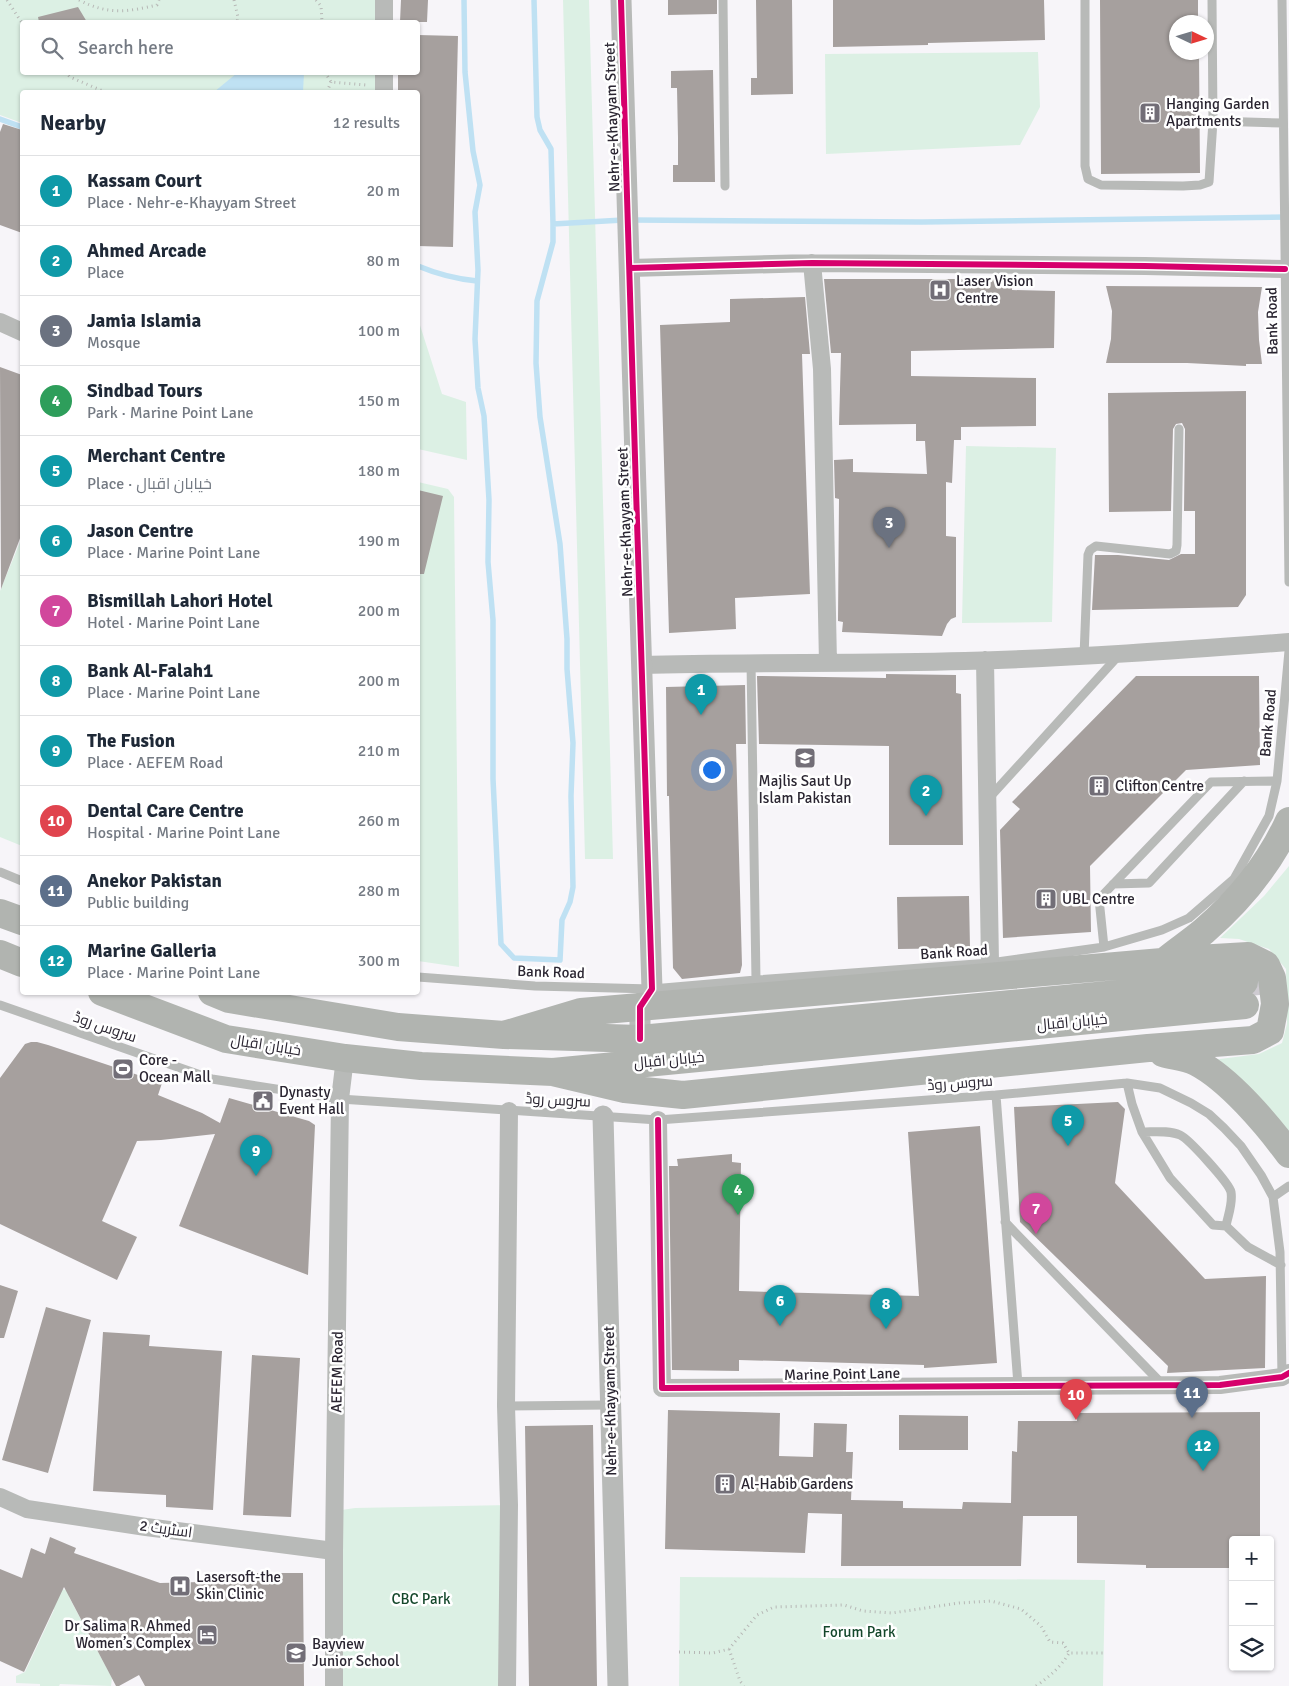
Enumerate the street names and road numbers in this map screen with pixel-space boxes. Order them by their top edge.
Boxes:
street label: Nehr-e-Khayyam Street [600,42,624,192]
street label: Bank Road [1262,287,1282,355]
street label: Nehr-e-Khayyam Street [613,447,637,597]
street label: Bank Road [1256,688,1280,758]
street label: Bank Road [920,941,988,963]
street label: Bank Road [517,962,585,982]
street label: سروس روڈ [71,1008,139,1047]
street label: خیابان اقبال [1036,1010,1108,1035]
street label: خیابان اقبال [229,1031,302,1060]
street label: خیابان اقبال [633,1048,705,1073]
street label: سروس روڈ [927,1072,993,1095]
street label: سروس روڈ [525,1089,591,1112]
street label: Nehr-e-Khayyam Street [600,1326,620,1476]
street label: AEFEM Road [327,1331,347,1413]
street label: Marine Point Lane [784,1364,900,1384]
street label: اسٹریٹ 2 [138,1516,194,1542]

